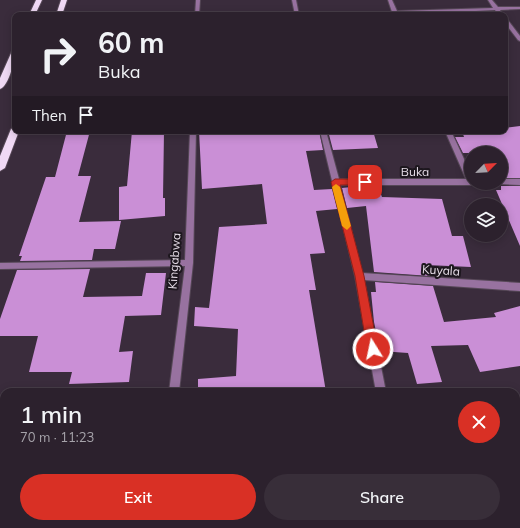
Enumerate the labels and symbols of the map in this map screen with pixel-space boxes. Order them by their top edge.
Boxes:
north arrow [464,146,508,190]
street label: Buka [401,164,429,179]
pin [348,165,382,199]
street label: Kingabwa [165,232,183,290]
street label: Kuyala [422,261,460,279]
position arrow [352,328,394,370]

